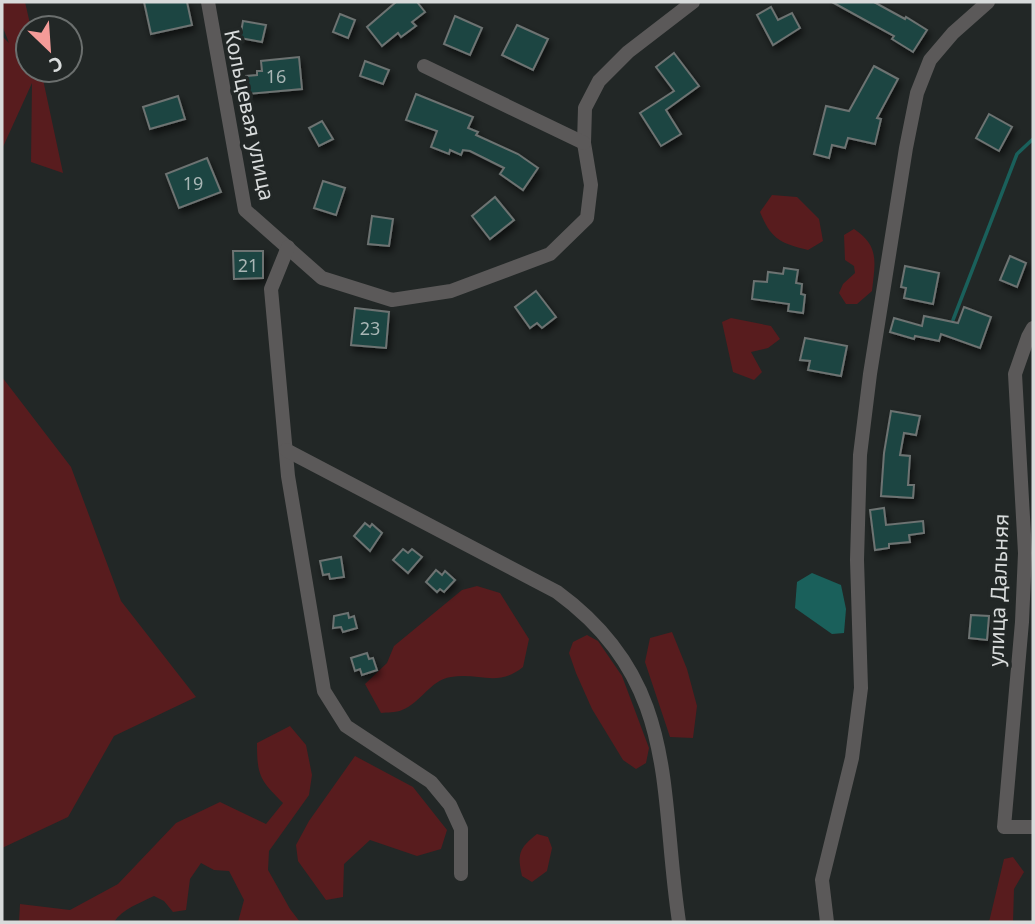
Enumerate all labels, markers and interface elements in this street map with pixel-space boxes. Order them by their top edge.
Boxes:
north arrow [14,14,84,84]
street label: Кольцевая улица [218,27,282,203]
text: С [45,50,67,79]
house number: 16 [266,64,286,88]
house number: 19 [183,171,203,195]
house number: 21 [238,253,258,277]
house number: 23 [360,316,380,340]
street label: улица Дальняя [981,513,1015,667]

